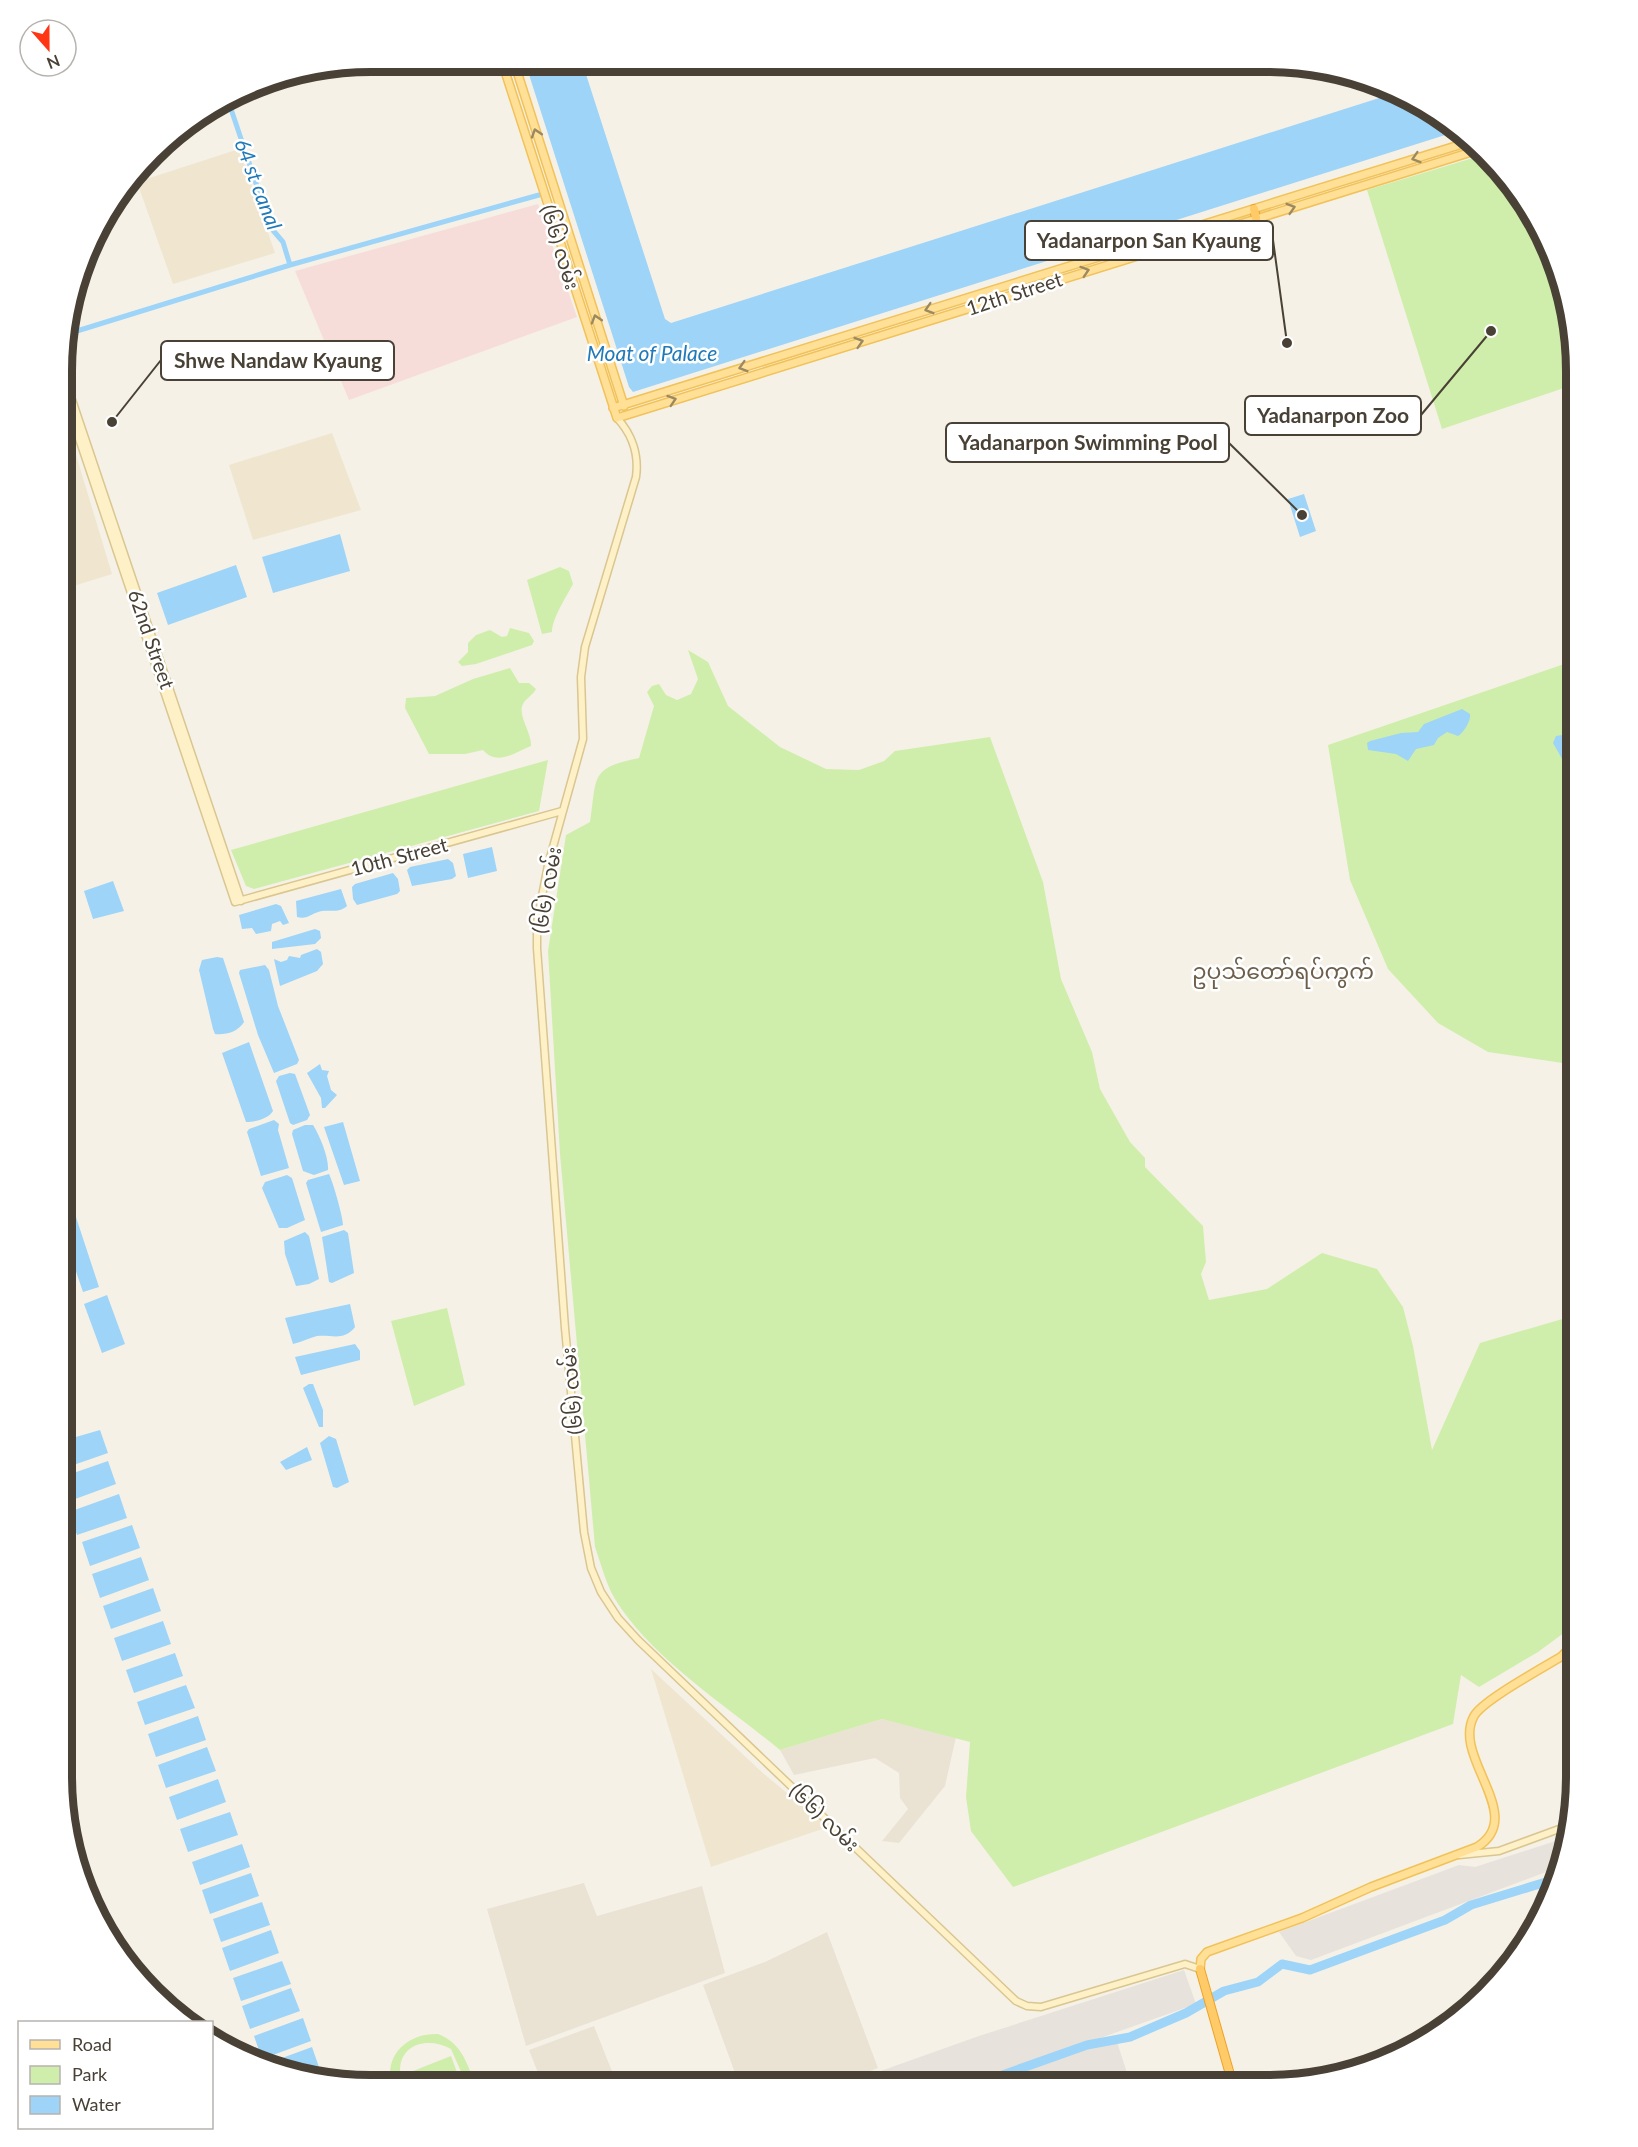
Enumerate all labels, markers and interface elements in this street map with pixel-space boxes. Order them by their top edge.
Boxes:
north arrow [18,18,78,78]
text: N [44,51,63,74]
one-way arrow [531,128,543,139]
water label: 64 st canal [230,135,288,233]
one-way arrow [1411,151,1422,163]
street label: (၆၆) လမ်း [537,201,586,292]
one-way arrow [1285,203,1296,215]
callout: Yadanarpon San Kyaung [1025,221,1273,260]
text: Yadanarpon San Kyaung [1036,227,1261,252]
one-way arrow [1079,265,1090,278]
street label: 12th Street [963,266,1065,320]
one-way arrow [924,302,935,314]
one-way arrow [591,314,603,325]
one-way arrow [853,337,864,349]
water label: Moat of Palace [587,340,717,365]
callout: Shwe Nandaw Kyaung [161,341,394,380]
text: Shwe Nandaw Kyaung [174,347,382,372]
one-way arrow [738,360,749,372]
one-way arrow [666,395,677,407]
callout: Yadanarpon Zoo [1245,396,1421,435]
text: Yadanarpon Zoo [1256,402,1409,427]
callout: Yadanarpon Swimming Pool [946,423,1229,462]
text: Yadanarpon Swimming Pool [957,429,1218,454]
street label: 62nd Street [124,586,180,692]
street label: 10th Street [348,832,450,880]
street label: (၆၆) လမ်း [526,845,565,935]
district label: ဥပုသ်တော်ရပ်ကွက် [1192,956,1374,989]
street label: (၆၆) လမ်း [554,1346,587,1436]
street label: (၆၆) လမ်း [785,1777,866,1856]
legend [18,2021,213,2129]
text: Road [72,2033,112,2055]
text: Park [72,2063,108,2085]
text: Water [72,2093,121,2115]

